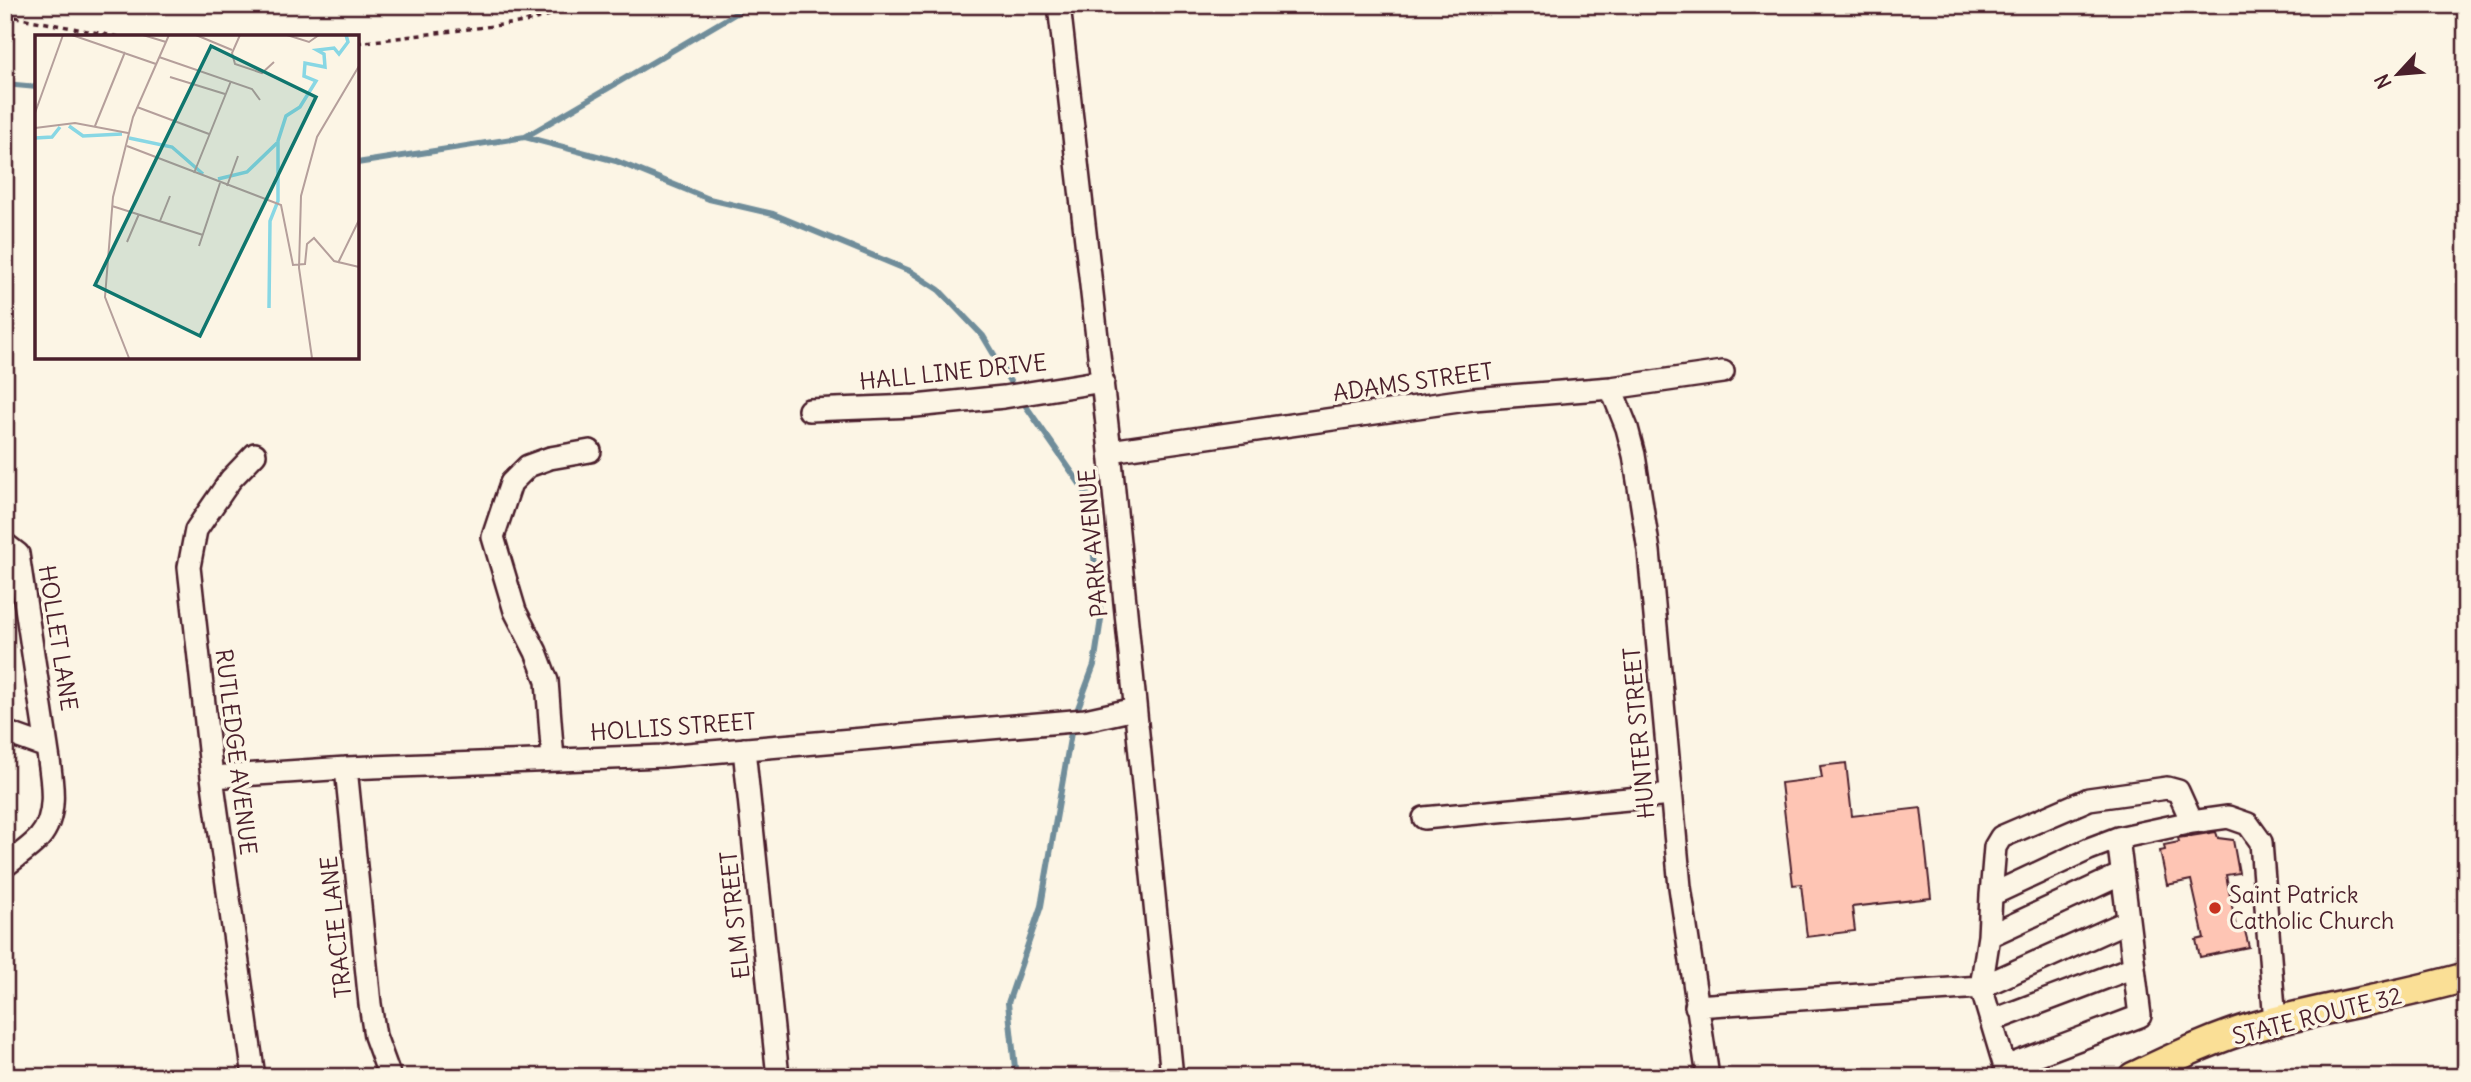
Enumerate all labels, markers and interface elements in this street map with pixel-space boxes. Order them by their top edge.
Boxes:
inset map [35,35,359,359]
north arrow [2362,38,2432,108]
text: N [2369,70,2396,93]
street label: HALL LINE DRIVE [858,347,1048,396]
street label: ADAMS STREET [1331,356,1495,407]
street label: PARK AVENUE [1072,467,1113,619]
street label: HOLLET LANE [33,563,84,713]
street label: HUNTER STREET [1617,646,1660,820]
street label: RUTLEDGE AVENUE [209,647,264,857]
street label: HOLLIS STREET [589,706,757,747]
street label: ELM STREET [713,850,756,981]
street label: TRACIE LANE [314,855,357,999]
place label: Saint Patrick Catholic Church [2229,880,2394,935]
marker: Saint Patrick Catholic Church [2207,900,2223,916]
street label: STATE ROUTE 32 [2229,980,2404,1051]

